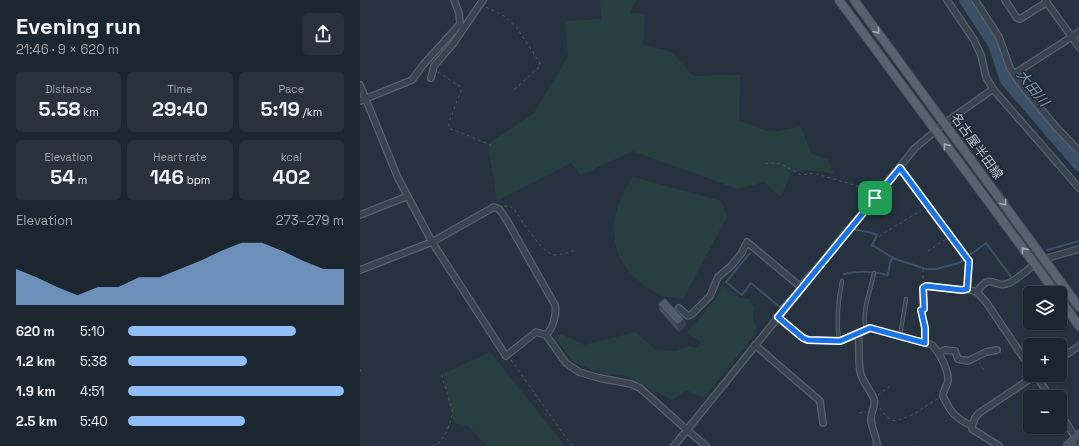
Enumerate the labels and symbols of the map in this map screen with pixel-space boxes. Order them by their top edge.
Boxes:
one-way arrow [872,27,879,34]
water label: 大田川 [1013,66,1054,112]
street label: 名古屋半田線 [947,109,1007,183]
one-way arrow [944,144,951,151]
pin [858,181,892,215]
one-way arrow [999,199,1006,206]
one-way arrow [1022,248,1029,255]

